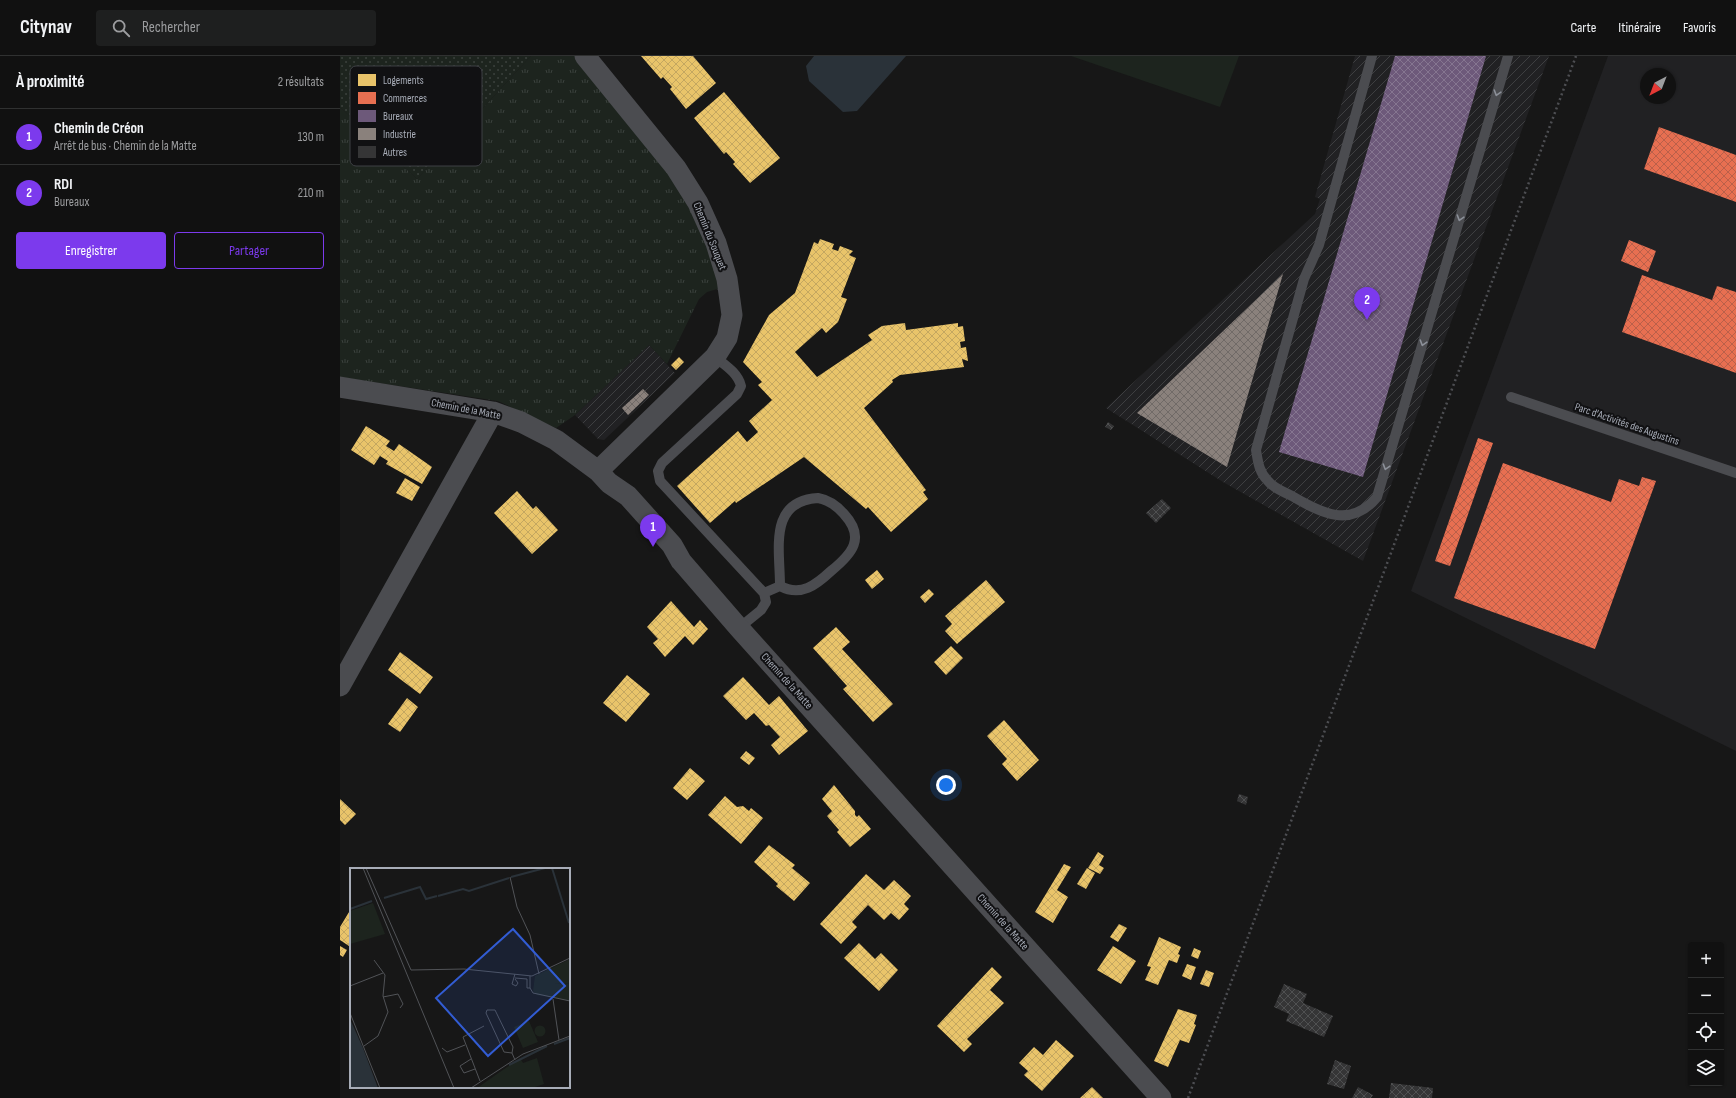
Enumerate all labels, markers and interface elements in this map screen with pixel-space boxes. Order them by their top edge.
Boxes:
search box [96,10,376,46]
text: Citynav [20,16,72,39]
icon: search [110,17,132,39]
text: Rechercher [142,18,200,37]
text: Carte [1570,19,1596,36]
text: Itinéraire [1618,19,1661,36]
text: Favoris [1683,19,1716,36]
legend [350,66,482,166]
north arrow [1640,68,1676,104]
text: À proximité [16,72,84,92]
text: 2 résultats [278,74,324,90]
text: Logements [383,74,424,87]
one-way arrow [1493,90,1502,97]
text: Commerces [383,92,427,105]
text: Bureaux [383,110,413,123]
text: Chemin de Créon [54,119,144,138]
text: Industrie [383,128,416,141]
text: 1 [26,129,32,145]
text: 130 m [298,129,324,145]
text: Arrêt de bus · Chemin de la Matte [54,138,197,154]
text: Autres [382,146,407,159]
text: RDI [54,175,72,194]
text: 2 [26,185,32,201]
text: 210 m [298,185,324,201]
text: Bureaux [54,194,89,210]
street label: Chemin du Souquet [691,200,730,272]
one-way arrow [1456,214,1465,221]
button: Enregistrer [16,232,166,269]
button: Partager [174,232,324,269]
pin: 2 [1354,287,1380,320]
one-way arrow [1419,339,1428,346]
street label: Chemin de la Matte [430,396,502,422]
street label: Parc d'Activités des Augustins [1573,400,1681,448]
one-way arrow [1382,464,1391,471]
pin: 1 [640,514,666,547]
street label: Chemin de la Matte [759,650,815,712]
your location [936,775,956,795]
inset map [350,868,570,1088]
street label: Chemin de la Matte [975,891,1031,953]
map controls [1688,942,1724,1086]
button: + [1688,942,1724,978]
button: − [1688,978,1724,1014]
button: locate [1688,1014,1724,1050]
button: layers [1688,1050,1724,1086]

